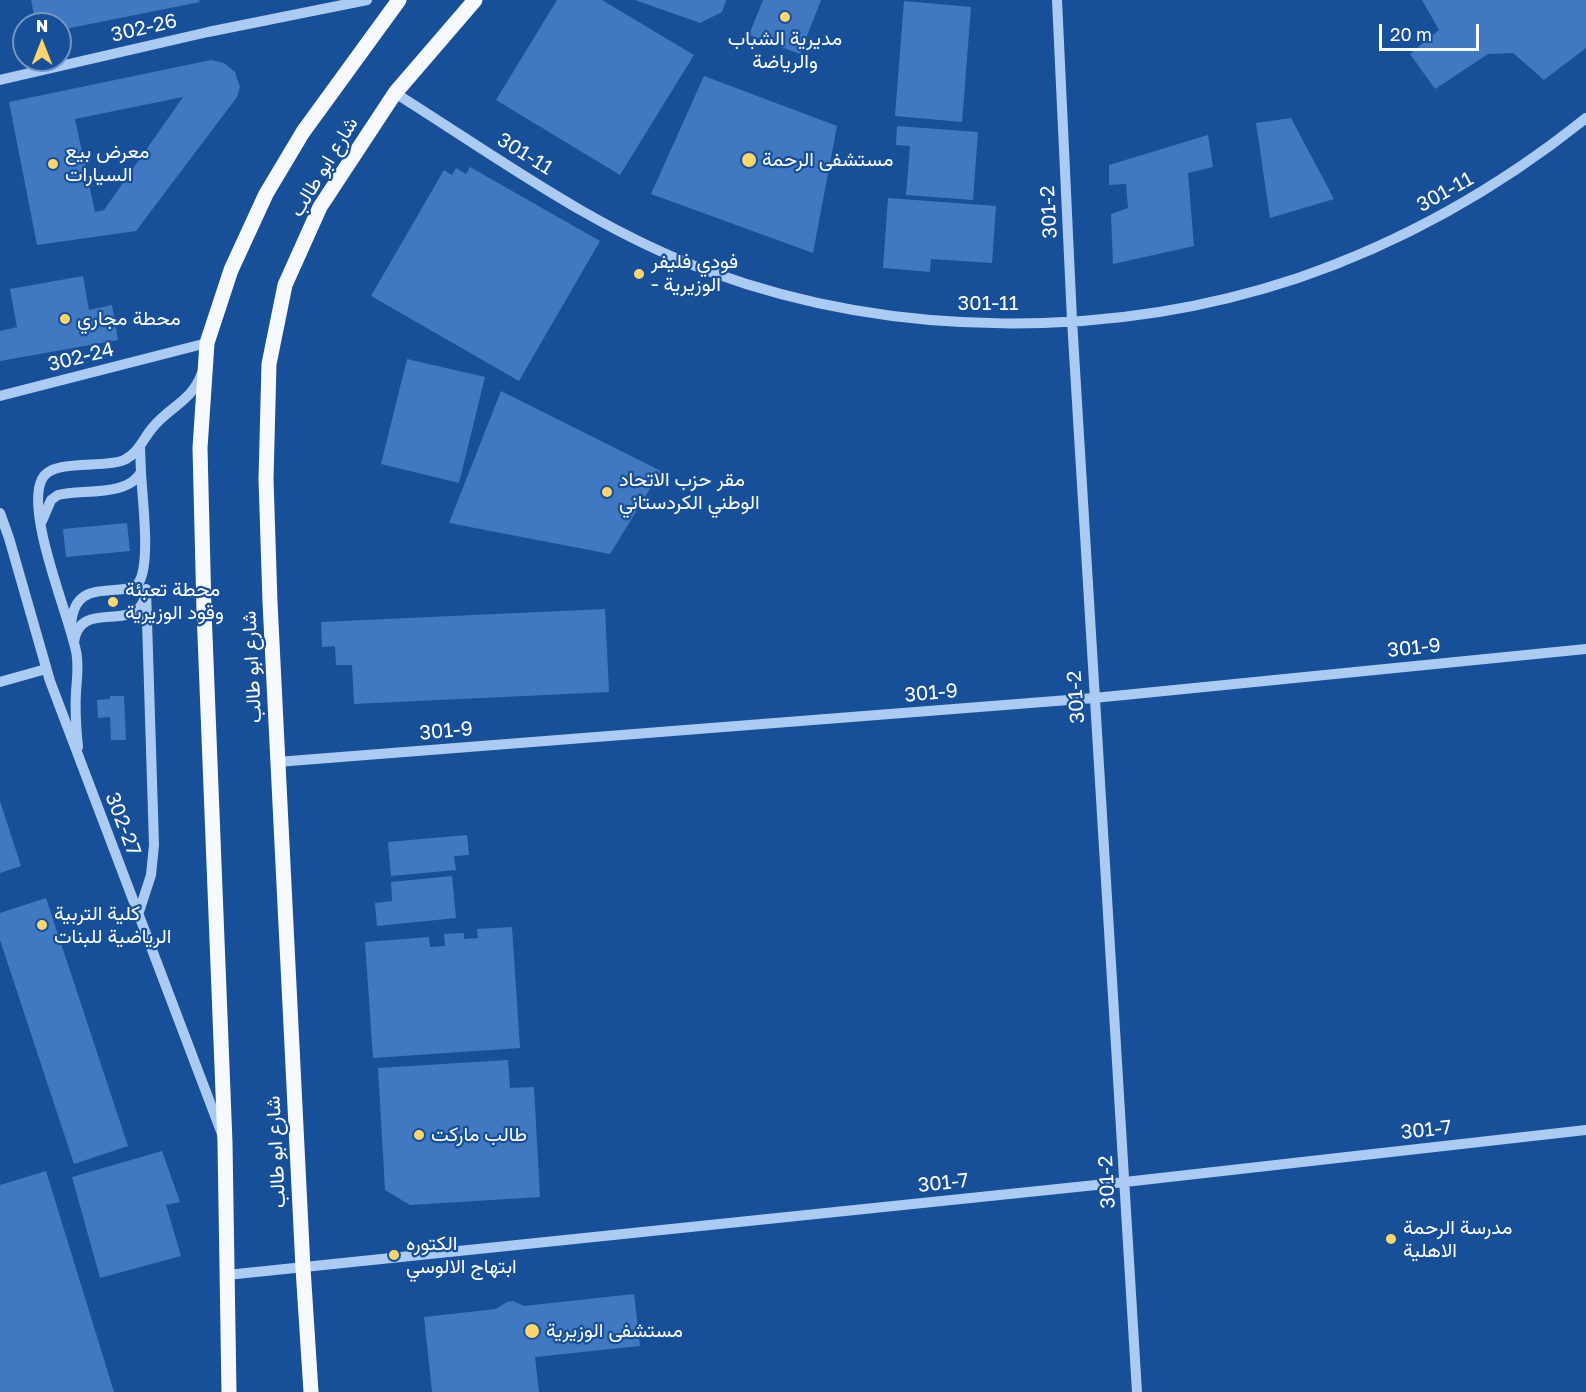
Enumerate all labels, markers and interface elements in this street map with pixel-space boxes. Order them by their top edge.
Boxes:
street label: 302-26 [109,9,179,47]
marker: مديرية الشباب والرياضة [778,10,792,24]
north arrow [12,12,72,72]
scale bar [1382,12,1482,50]
text: N [36,16,48,36]
text: 20 m [1390,23,1432,45]
place label: مديرية الشباب والرياضة [728,27,842,74]
street label: شارع ابو طالب [285,113,363,221]
street label: 301-11 [493,128,557,180]
place label: معرض بيع السيارات [65,140,149,187]
place label: مستشفى الرحمة [762,148,893,172]
marker: مستشفى الرحمة [740,151,758,169]
marker: معرض بيع السيارات [46,157,60,171]
street label: 301-11 [1413,167,1477,217]
street label: 301-2 [1036,185,1062,239]
place label: فودي فليفر - الوزيرية [651,250,738,297]
marker: فودي فليفر - الوزيرية [632,267,646,281]
street label: 301-11 [958,292,1018,316]
place label: محطة مجاري [77,307,181,331]
marker: محطة مجاري [58,312,72,326]
street label: 302-24 [46,337,116,377]
place label: مقر حزب الاتحاد الوطني الكردستاني [619,468,760,515]
marker: مقر حزب الاتحاد الوطني الكردستاني [600,485,614,499]
place label: محطة تعبئة وقود الوزيرية [125,578,224,625]
marker: محطة تعبئة وقود الوزيرية [106,595,120,609]
street label: شارع ابو طالب [237,610,267,724]
street label: 301-9 [1386,633,1442,663]
street label: 301-2 [1062,670,1090,724]
street label: 301-9 [903,679,959,707]
street label: 301-9 [418,717,474,745]
street label: 302-27 [100,789,146,859]
place label: كلية التربية الرياضية للبنات [54,902,171,949]
marker: كلية التربية الرياضية للبنات [35,918,49,932]
street label: شارع ابو طالب [261,1095,291,1209]
street label: 301-7 [1399,1115,1453,1145]
place label: طالب ماركت [431,1123,527,1147]
marker: طالب ماركت [412,1128,426,1142]
street label: 301-2 [1094,1155,1120,1209]
street label: 301-7 [916,1168,970,1198]
place label: مدرسة الرحمة الاهلية [1403,1216,1513,1263]
place label: الكتوره ابتهاج الالوسي [406,1232,517,1279]
marker: مدرسة الرحمة الاهلية [1384,1232,1398,1246]
marker: الكتوره ابتهاج الالوسي [387,1248,401,1262]
place label: مستشفى الوزيرية [546,1319,683,1343]
marker: مستشفى الوزيرية [523,1322,541,1340]

